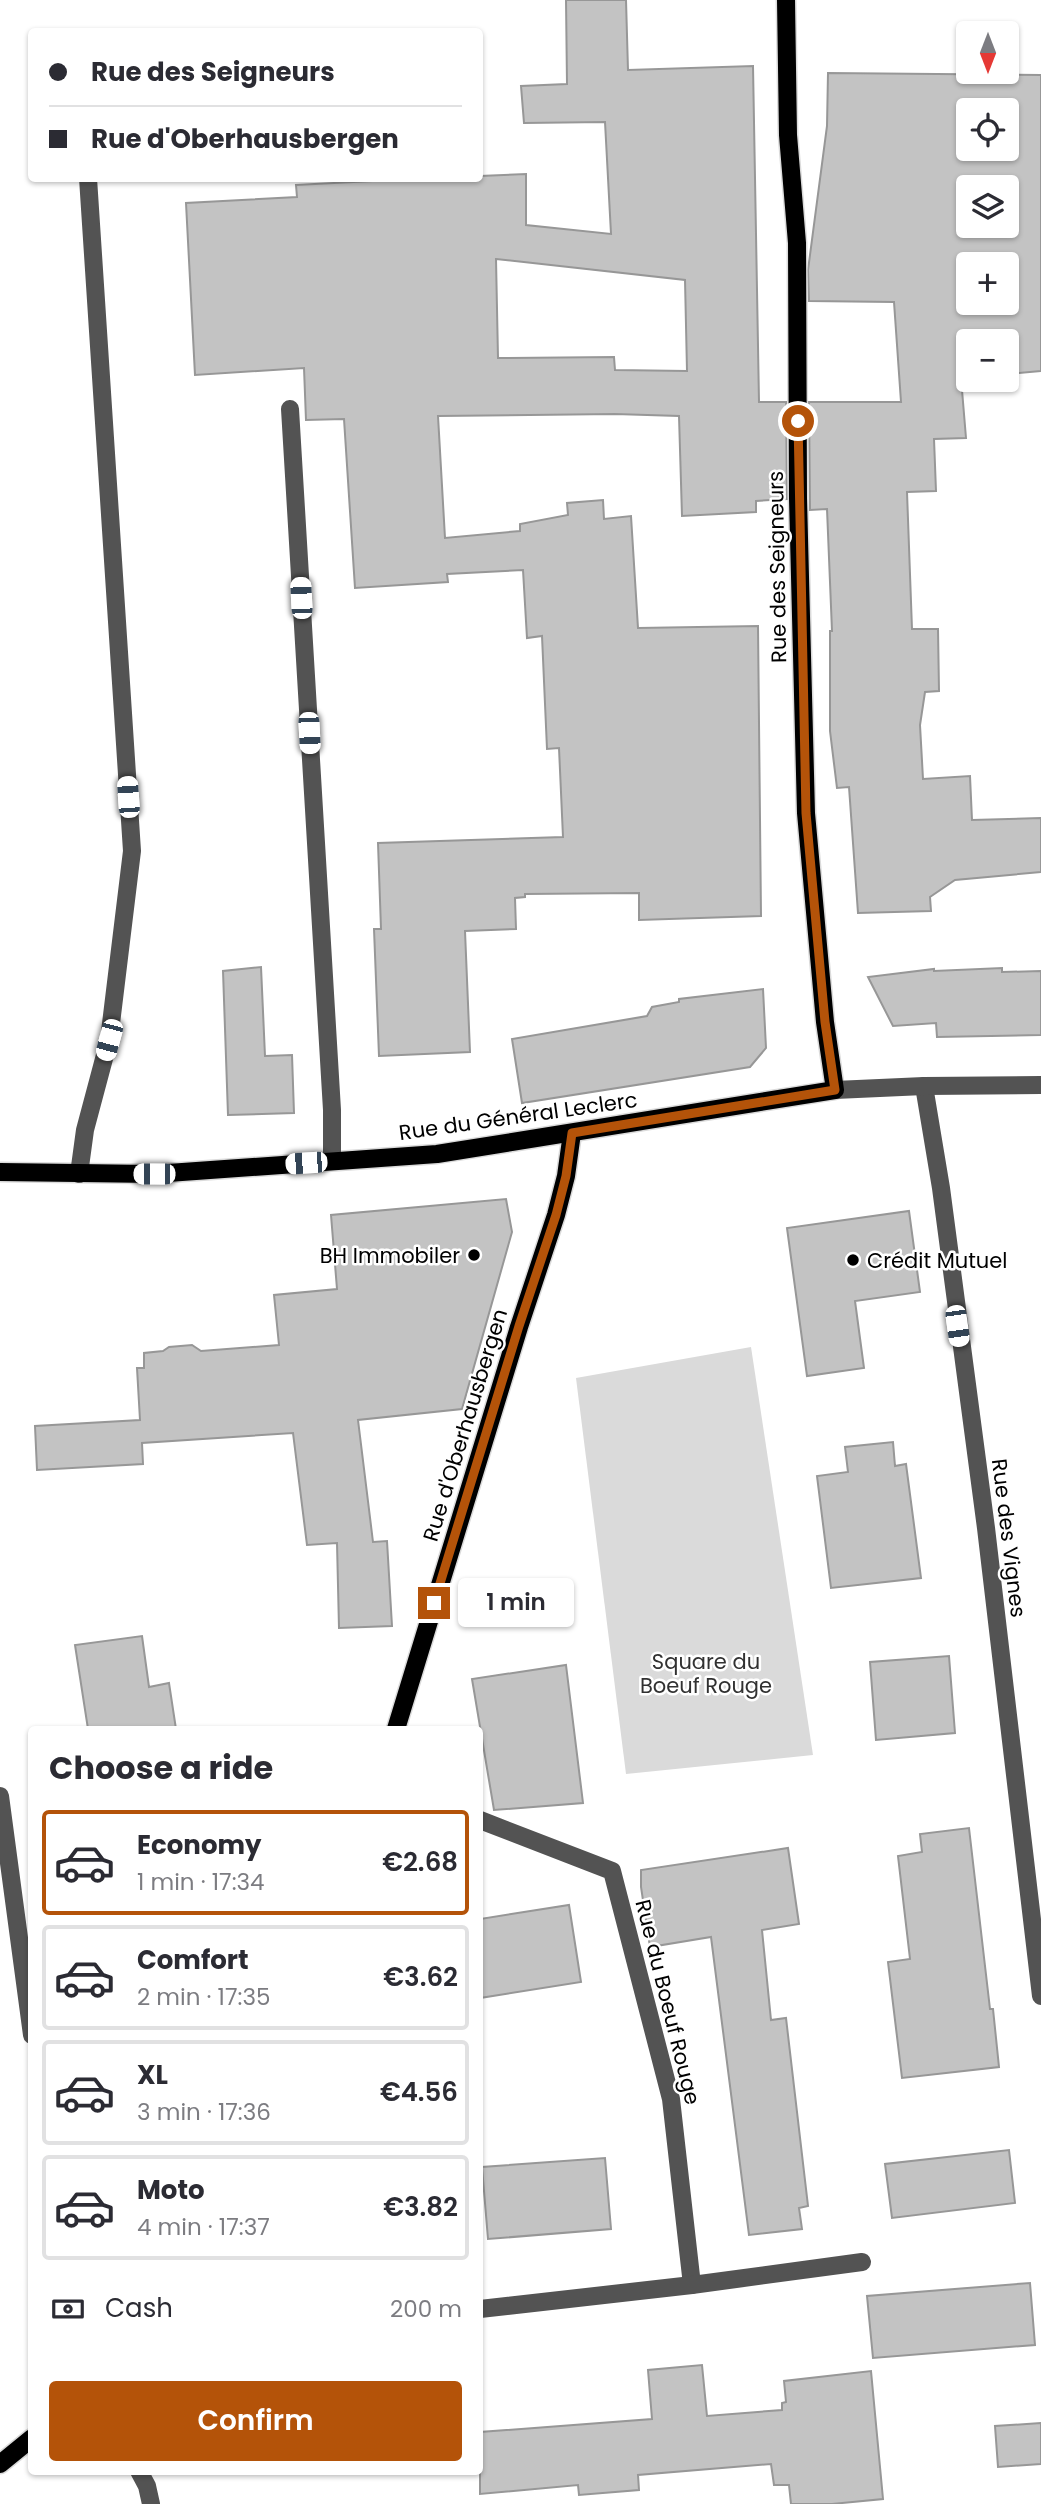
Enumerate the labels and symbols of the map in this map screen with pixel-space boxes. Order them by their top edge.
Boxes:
north arrow [956,21,1018,84]
route start [782,405,814,437]
street label: Rue des Seigneurs [761,471,793,663]
car [290,576,313,620]
car [298,711,321,755]
car [117,775,140,819]
car [94,1017,125,1063]
street label: Rue du Général Leclerc [397,1085,639,1147]
car [285,1151,328,1175]
car [134,1164,176,1185]
place label: BH Immobiler [320,1241,460,1270]
place label: Crédit Mutuel [867,1246,1007,1275]
marker: BH Immobiler [466,1247,482,1263]
marker: Crédit Mutuel [845,1252,861,1268]
car [944,1304,971,1348]
street label: Rue d'Oberhausbergen [416,1305,514,1545]
street label: Rue des Vignes [985,1457,1033,1619]
callout: 1 min [458,1578,574,1628]
route end [418,1587,450,1619]
park label: Square du Boeuf Rouge [640,1647,772,1700]
street label: Rue du Boeuf Rouge [629,1896,707,2108]

